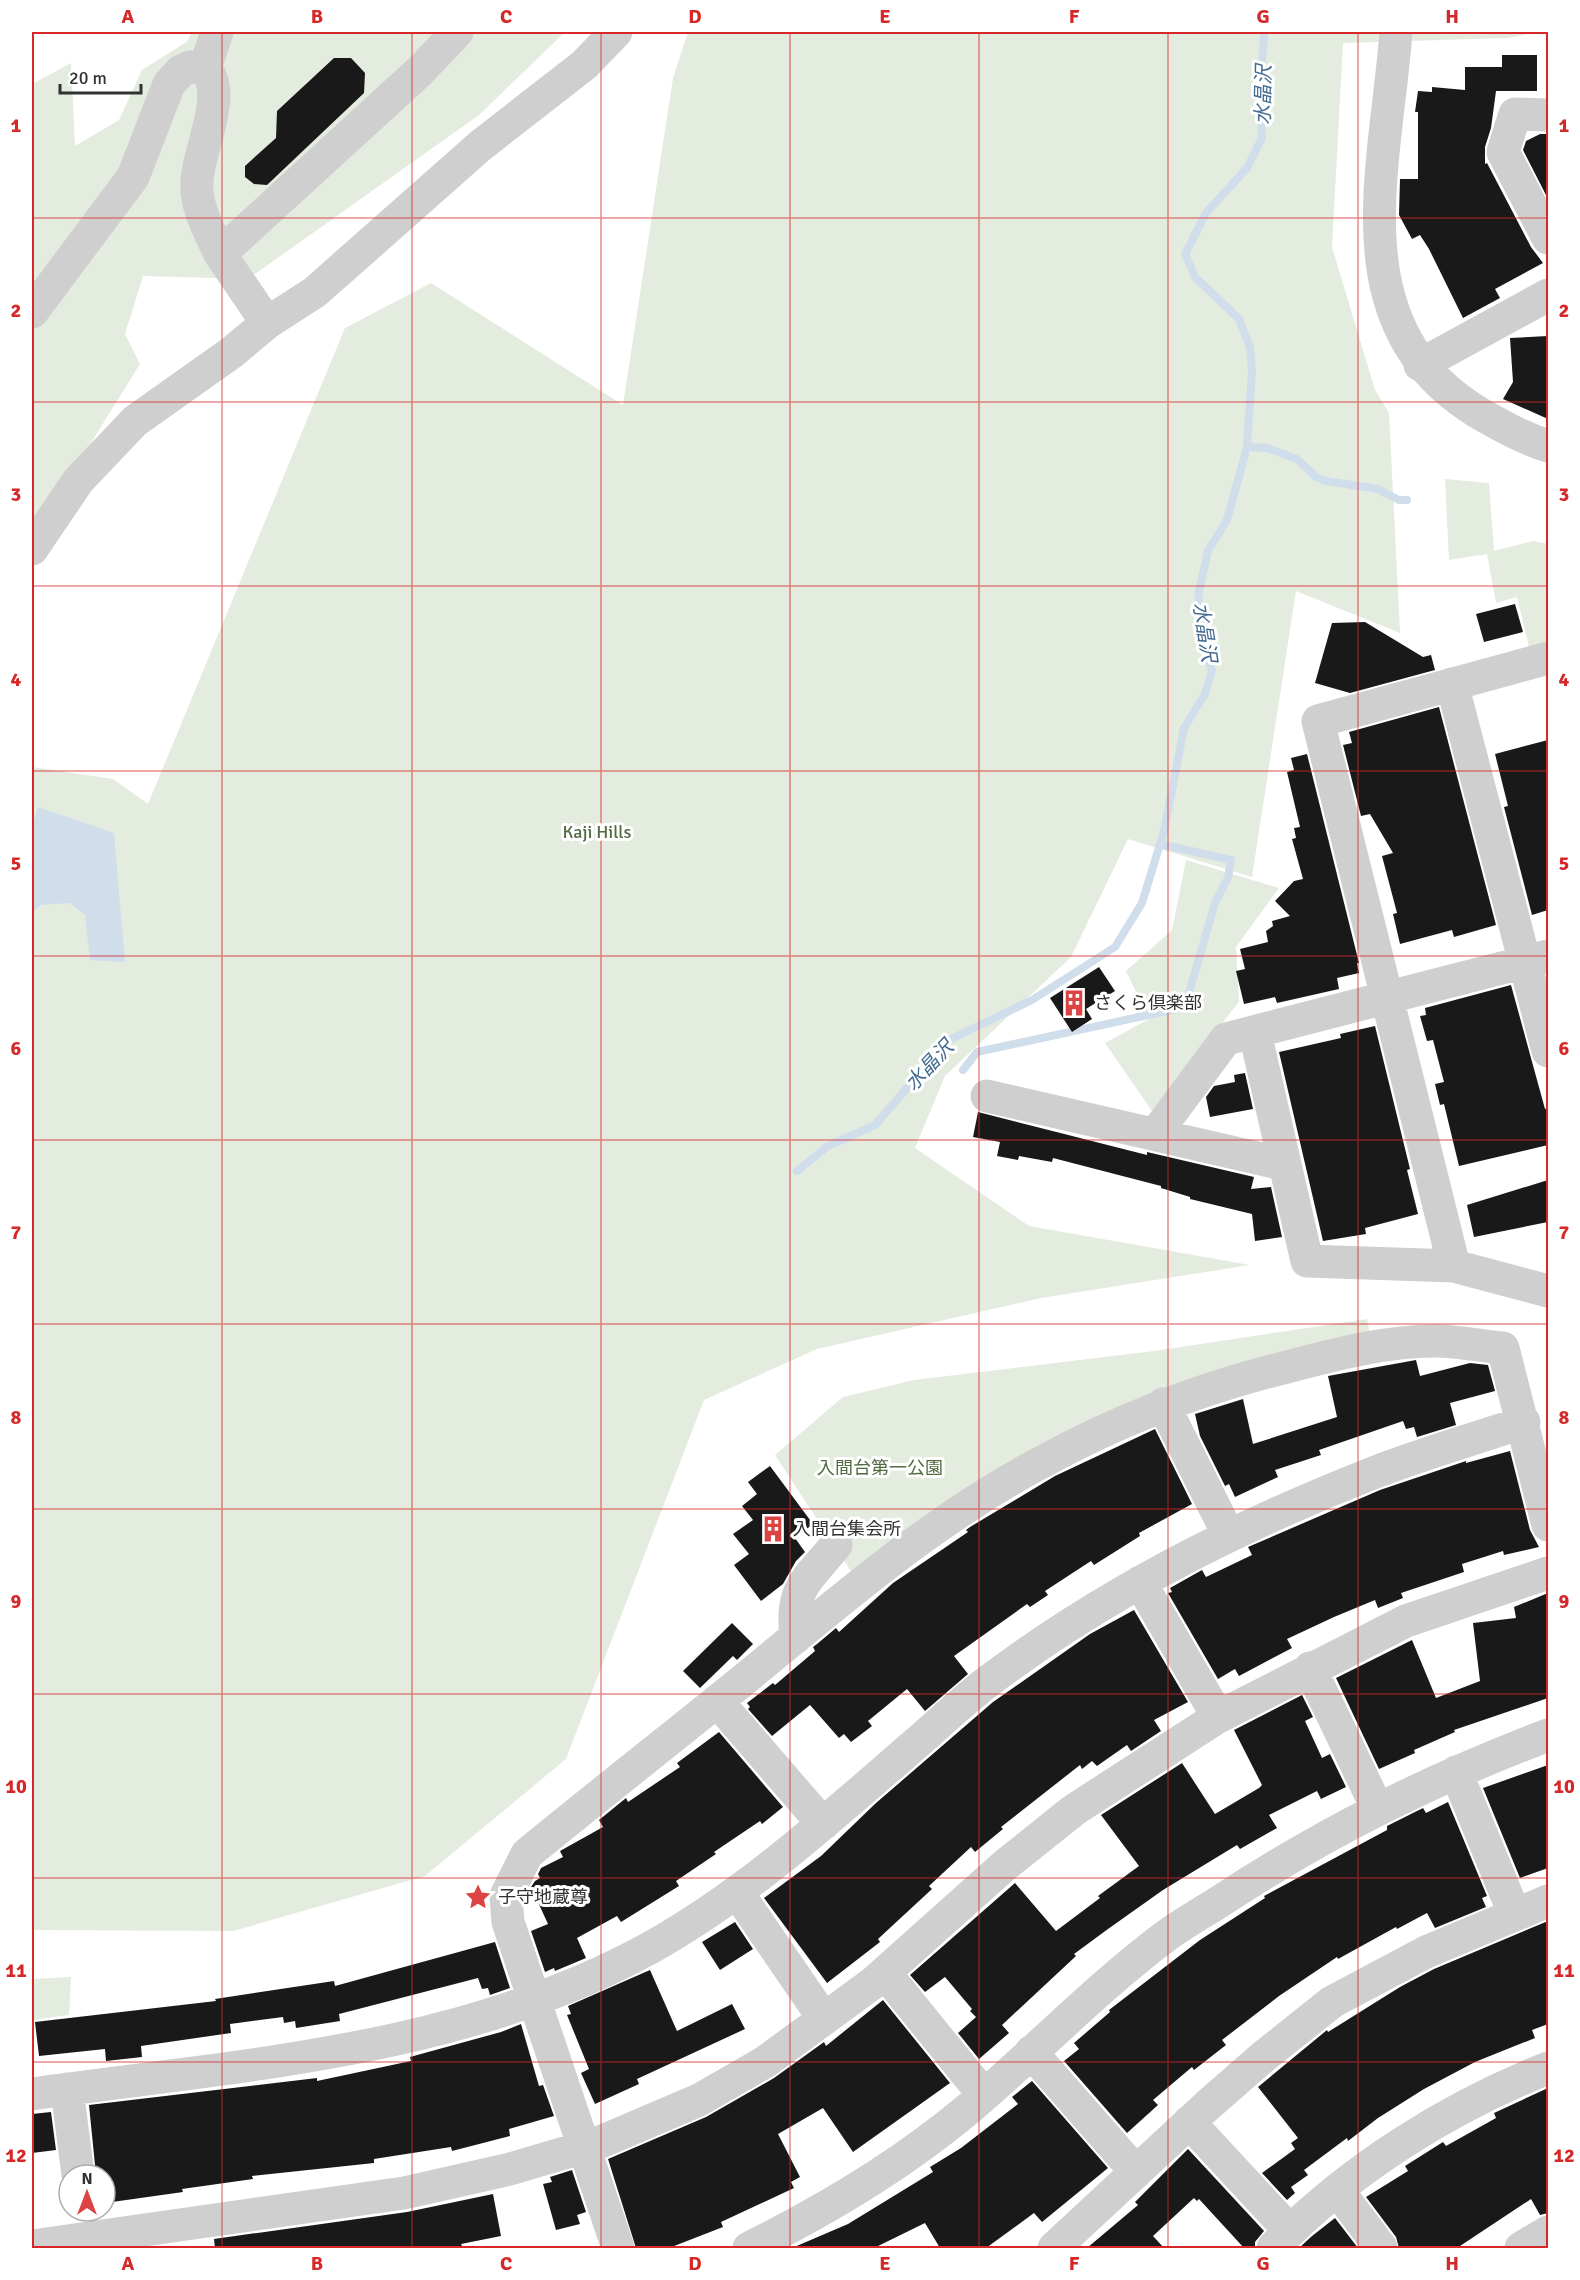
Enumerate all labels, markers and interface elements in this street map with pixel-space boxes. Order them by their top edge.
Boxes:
text: A [122,4,135,29]
text: B [311,4,323,29]
text: C [500,4,512,29]
text: D [688,4,702,29]
text: E [879,4,891,29]
text: F [1069,4,1080,29]
text: G [1256,4,1270,29]
text: H [1445,4,1459,29]
scale bar [60,57,141,95]
water label: 水晶沢 [1250,62,1277,125]
text: 20 m [69,67,107,89]
text: 1 [11,113,22,138]
text: 1 [1559,113,1570,138]
text: 2 [11,298,21,323]
text: 2 [1559,298,1569,323]
text: 3 [11,482,21,507]
text: 3 [1559,482,1569,507]
water label: 水晶沢 [1187,600,1222,667]
text: 4 [11,667,22,692]
text: 4 [1559,667,1570,692]
park label: Kaji Hills [563,821,632,843]
text: 5 [11,851,21,876]
text: 5 [1559,851,1569,876]
building icon: さくら倶楽部 [1059,988,1089,1018]
place label: さくら倶楽部 [1094,992,1202,1014]
water label: 水晶沢 [900,1033,961,1096]
text: 6 [11,1036,22,1061]
text: 6 [1559,1036,1570,1061]
text: 7 [11,1220,22,1245]
text: 7 [1559,1220,1570,1245]
text: 8 [11,1405,22,1430]
text: 8 [1559,1405,1570,1430]
park label: 入間台第一公園 [817,1457,943,1479]
building icon: 入間台集会所 [758,1514,788,1544]
place label: 入間台集会所 [793,1518,901,1540]
text: 9 [11,1589,22,1614]
text: 9 [1559,1589,1570,1614]
text: 10 [5,1774,27,1799]
text: 10 [1553,1774,1575,1799]
place icon: 子守地蔵尊 [463,1882,493,1912]
place label: 子守地蔵尊 [498,1886,588,1908]
text: 11 [5,1958,27,1983]
text: 11 [1553,1958,1575,1983]
text: 12 [5,2143,27,2168]
text: 12 [1553,2143,1575,2168]
north arrow [57,2163,117,2223]
text: N [81,2169,93,2189]
text: A [122,2251,135,2276]
text: B [311,2251,323,2276]
text: C [500,2251,512,2276]
text: D [688,2251,702,2276]
text: E [879,2251,891,2276]
text: F [1069,2251,1080,2276]
text: G [1256,2251,1270,2276]
text: H [1445,2251,1459,2276]

